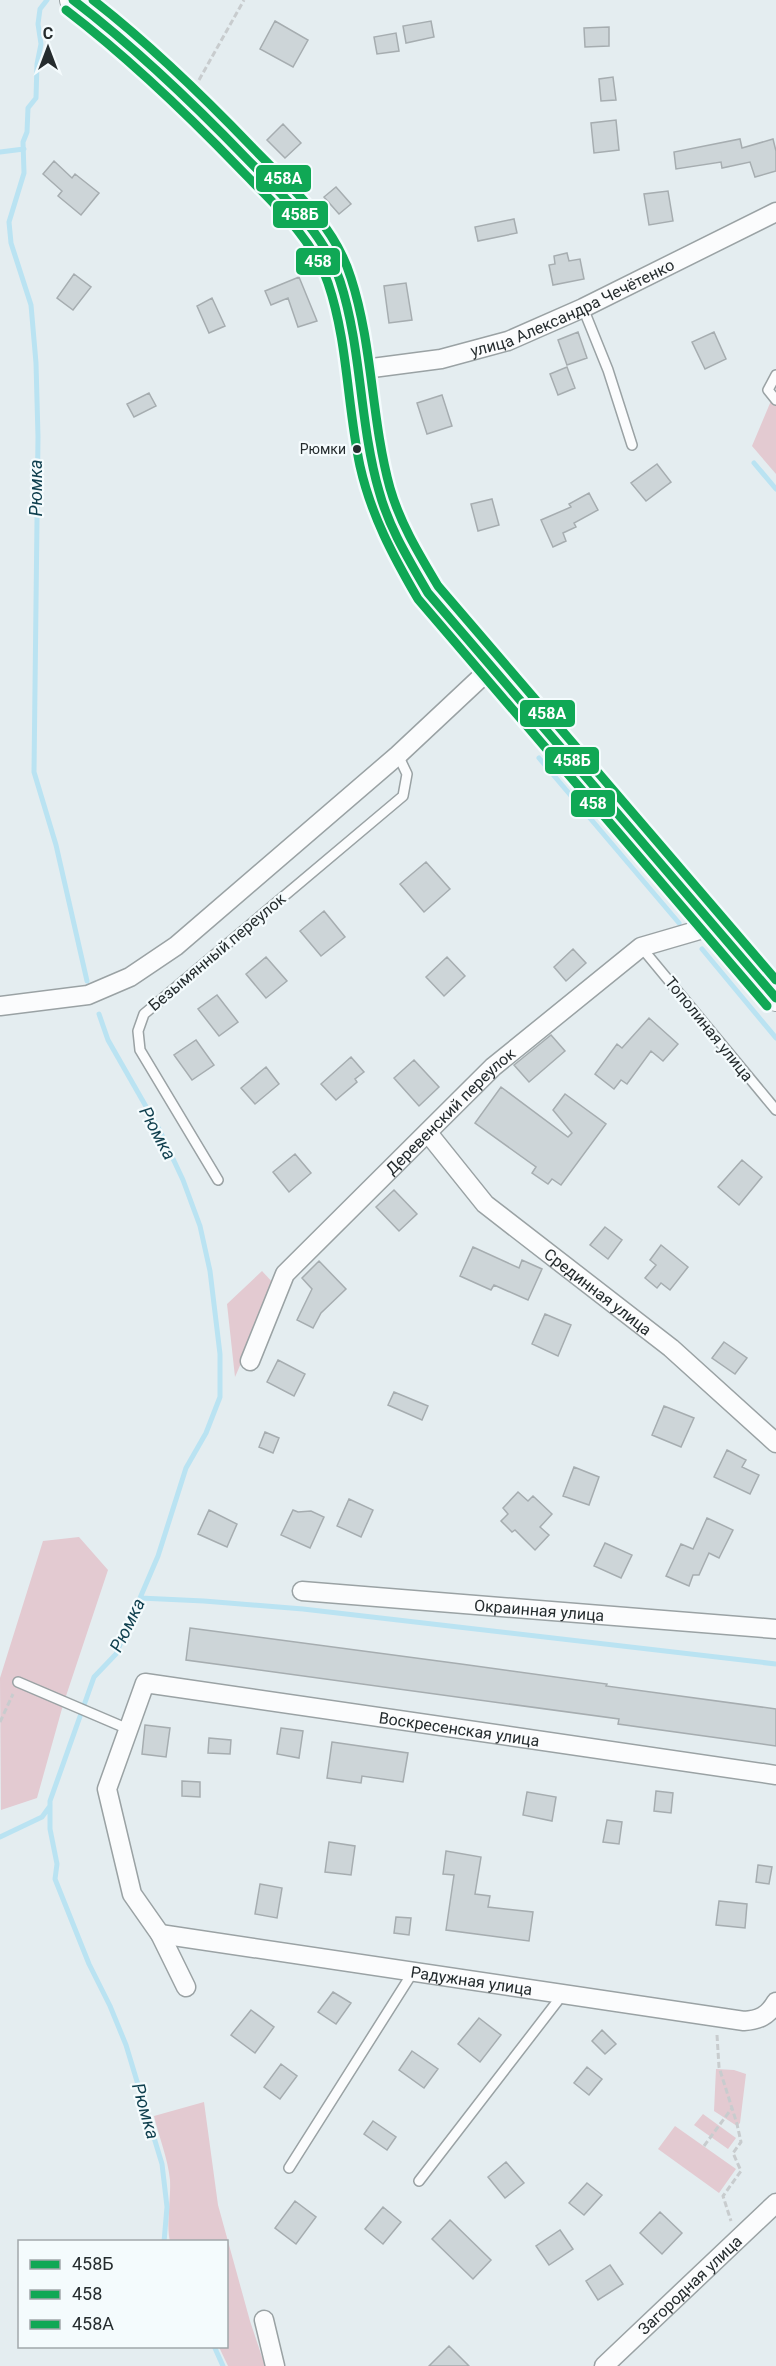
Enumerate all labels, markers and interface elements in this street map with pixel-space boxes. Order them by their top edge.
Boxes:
north arrow [18,18,78,78]
text: С [43,24,53,43]
line badge: 458А [255,164,312,193]
text: 458А [264,169,302,188]
line badge: 458Б [272,200,329,229]
text: 458Б [281,205,319,224]
line badge: 458 [295,247,341,276]
text: 458 [304,252,332,271]
street label: улица Александра Чечётенко [468,255,677,360]
place label: Рюмки [300,441,346,457]
marker: Рюмки [351,443,363,455]
water label: Рюмка [25,459,46,517]
line badge: 458А [519,699,576,728]
text: 458А [528,704,566,723]
line badge: 458Б [544,746,600,775]
text: 458Б [553,751,591,770]
line badge: 458 [570,789,616,818]
text: 458 [579,794,607,813]
street label: Безымянный переулок [145,889,290,1015]
street label: Тополиная улица [661,973,757,1085]
street label: Деревенский переулок [381,1043,519,1178]
water label: Рюмка [135,1103,181,1163]
street label: Срединная улица [541,1244,655,1339]
water label: Рюмка [105,1595,149,1655]
street label: Окраинная улица [473,1595,605,1625]
street label: Воскресенская улица [378,1708,541,1750]
street label: Радужная улица [409,1962,534,1999]
water label: Рюмка [128,2081,164,2141]
street label: Загородная улица [634,2231,745,2338]
legend [18,2240,228,2348]
text: 458Б [72,2253,114,2274]
text: 458 [72,2283,102,2304]
text: 458А [72,2313,114,2334]

